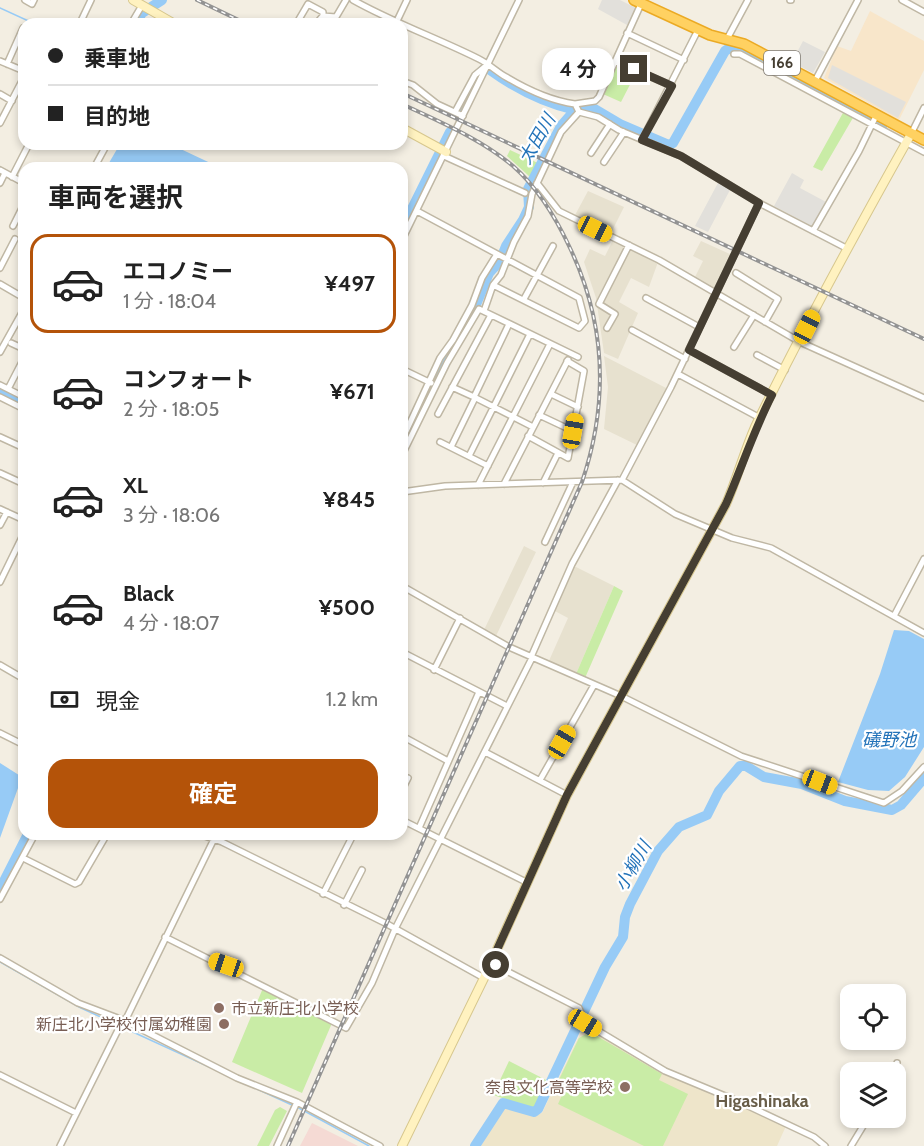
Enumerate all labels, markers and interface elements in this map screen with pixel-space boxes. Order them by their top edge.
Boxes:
text: 乗車地 [84,45,150,72]
callout: 4 分 [541,48,613,90]
road number: 166 [764,51,800,75]
route end [620,55,647,82]
text: 4 分 [560,57,596,81]
text: 目的地 [84,103,150,130]
water label: 太田川 [514,108,561,168]
text: 車両を選択 [48,181,183,214]
car [575,213,615,245]
icon: car [51,257,105,311]
text: エコノミー [123,258,233,285]
text: ¥497 [324,270,375,297]
text: 1 分 · 18:04 [123,289,216,313]
car [791,307,823,347]
icon: car [51,365,105,419]
text: コンフォート [123,366,254,393]
text: ¥671 [330,378,375,405]
text: 2 分 · 18:05 [123,397,219,421]
car [561,412,585,450]
text: XL [123,472,148,499]
icon: car [51,473,105,527]
text: ¥845 [323,486,375,513]
text: 3 分 · 18:06 [123,503,220,527]
text: Black [123,580,174,607]
icon: car [51,581,105,635]
text: ¥500 [319,594,375,621]
text: 4 分 · 18:07 [123,611,219,635]
icon: cash [48,683,81,716]
text: 1.2 km [326,687,378,711]
text: 現金 [96,688,140,715]
car [545,722,579,762]
water label: 礒野池 [862,729,918,751]
button: 確定 [48,759,378,828]
car [800,767,840,797]
water label: 小柳川 [610,835,657,895]
car [206,951,246,979]
route start [482,951,509,978]
map controls [840,984,906,1128]
button: locate [840,984,906,1050]
place label: 市立新庄北小学校 [231,999,359,1018]
marker: 市立新庄北小学校 [212,1001,226,1015]
car [565,1006,605,1040]
place label: 新庄北小学校付属幼稚園 [36,1015,212,1034]
marker: 新庄北小学校付属幼稚園 [217,1017,231,1031]
button: layers [840,1062,906,1128]
place label: 奈良文化高等学校 [485,1078,613,1097]
marker: 奈良文化高等学校 [618,1080,632,1094]
district label: Higashinaka [715,1090,809,1112]

